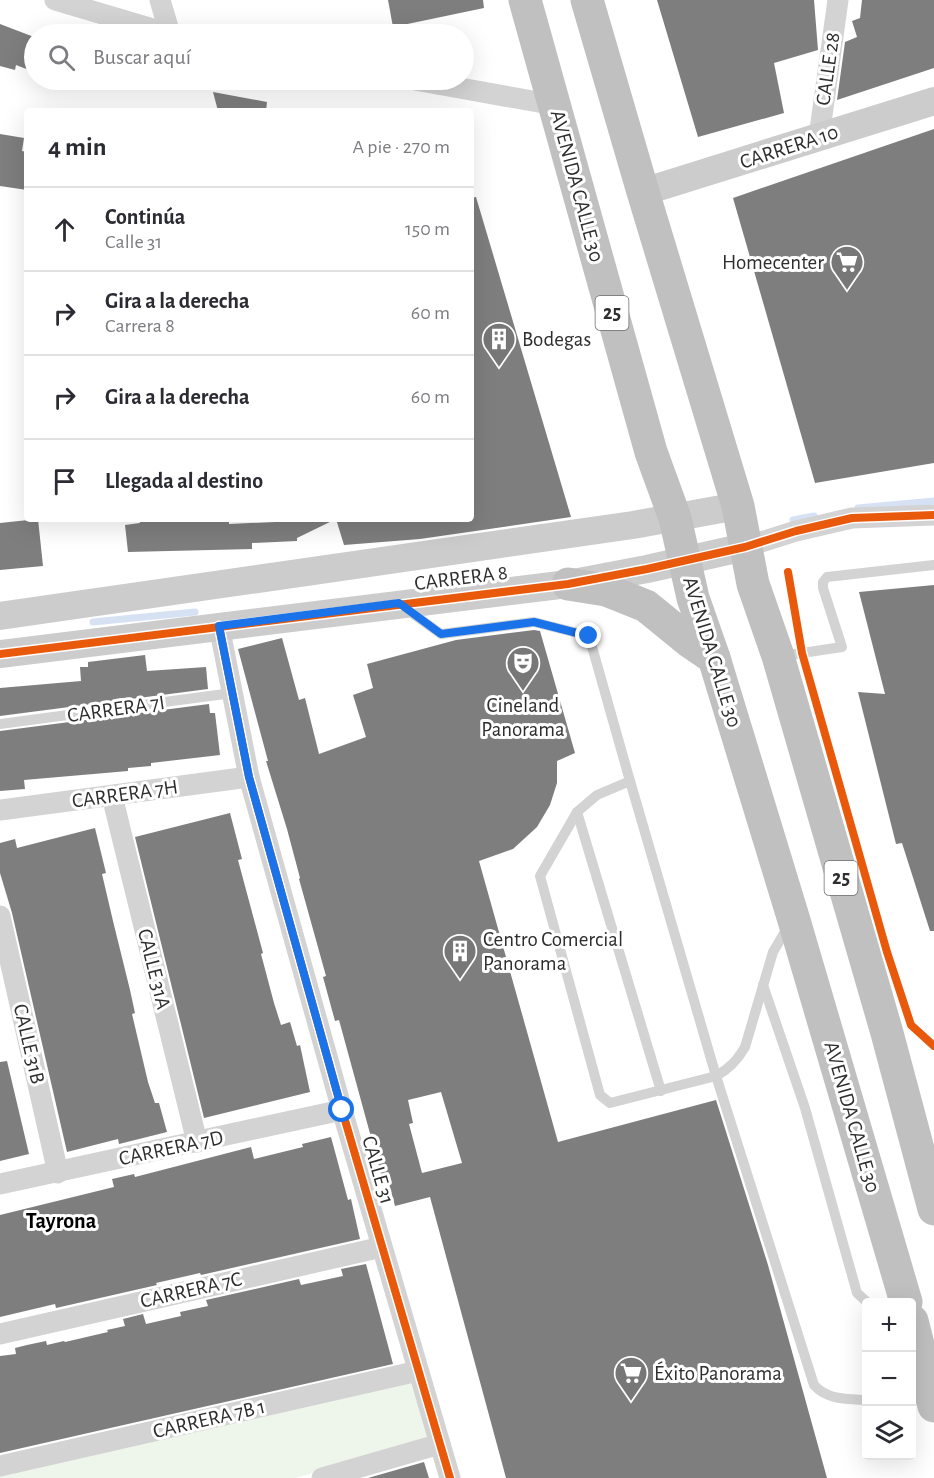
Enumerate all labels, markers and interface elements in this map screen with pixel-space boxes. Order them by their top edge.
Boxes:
search box [24,24,474,90]
street label: CALLE 28 [812,31,844,107]
icon: search [45,41,78,74]
text: Buscar aquí [93,46,191,68]
street label: AVENIDA CALLE 30 [547,108,607,264]
street label: CARRERA 10 [737,121,841,173]
text: 4 min [48,134,107,160]
text: A pie · 270 m [352,137,450,157]
text: Continúa [105,206,185,228]
icon: ahead [48,213,81,246]
text: 150 m [405,219,450,239]
text: Calle 31 [105,232,162,252]
supermarket icon: Homecenter [829,244,865,291]
place label: Homecenter [722,252,824,273]
text: Gira a la derecha [105,290,250,312]
road number: 25 [596,296,628,330]
icon: right [48,297,81,330]
text: 60 m [411,303,450,323]
text: Carrera 8 [105,316,175,336]
building icon: Bodegas [481,321,517,368]
place label: Bodegas [522,329,591,350]
icon: right [48,381,81,414]
text: Gira a la derecha [105,386,250,408]
text: 60 m [411,387,450,407]
icon: arrive [48,465,81,498]
text: Llegada al destino [105,470,263,492]
street label: CARRERA 8 [413,562,509,594]
street label: AVENIDA CALLE 30 [679,574,745,730]
route end [575,622,601,648]
theatre icon: Cineland Panorama [505,645,541,692]
street label: CARRERA 7I [66,692,166,726]
place label: Cineland Panorama [481,695,565,740]
street label: CARRERA 7H [71,776,179,812]
road number: 25 [824,861,858,895]
street label: CALLE 31A [134,927,174,1011]
place label: Centro Comercial Panorama [483,929,623,974]
building icon: Centro Comercial Panorama [442,933,478,980]
street label: CALLE 31B [10,1002,48,1086]
street label: AVENIDA CALLE 30 [820,1039,884,1195]
route start [328,1096,354,1122]
street label: CARRERA 7D [117,1127,225,1169]
street label: CALLE 31 [358,1133,398,1207]
district label: Tayrona [26,1210,97,1233]
street label: CARRERA 7C [138,1268,244,1312]
map controls [862,1298,916,1460]
button: + [862,1298,916,1352]
button: − [862,1352,916,1406]
supermarket icon: Éxito Panorama [613,1355,649,1402]
place label: Éxito Panorama [654,1361,782,1384]
street label: CARRERA 7B 1 [151,1396,267,1442]
button: layers [862,1406,916,1460]

